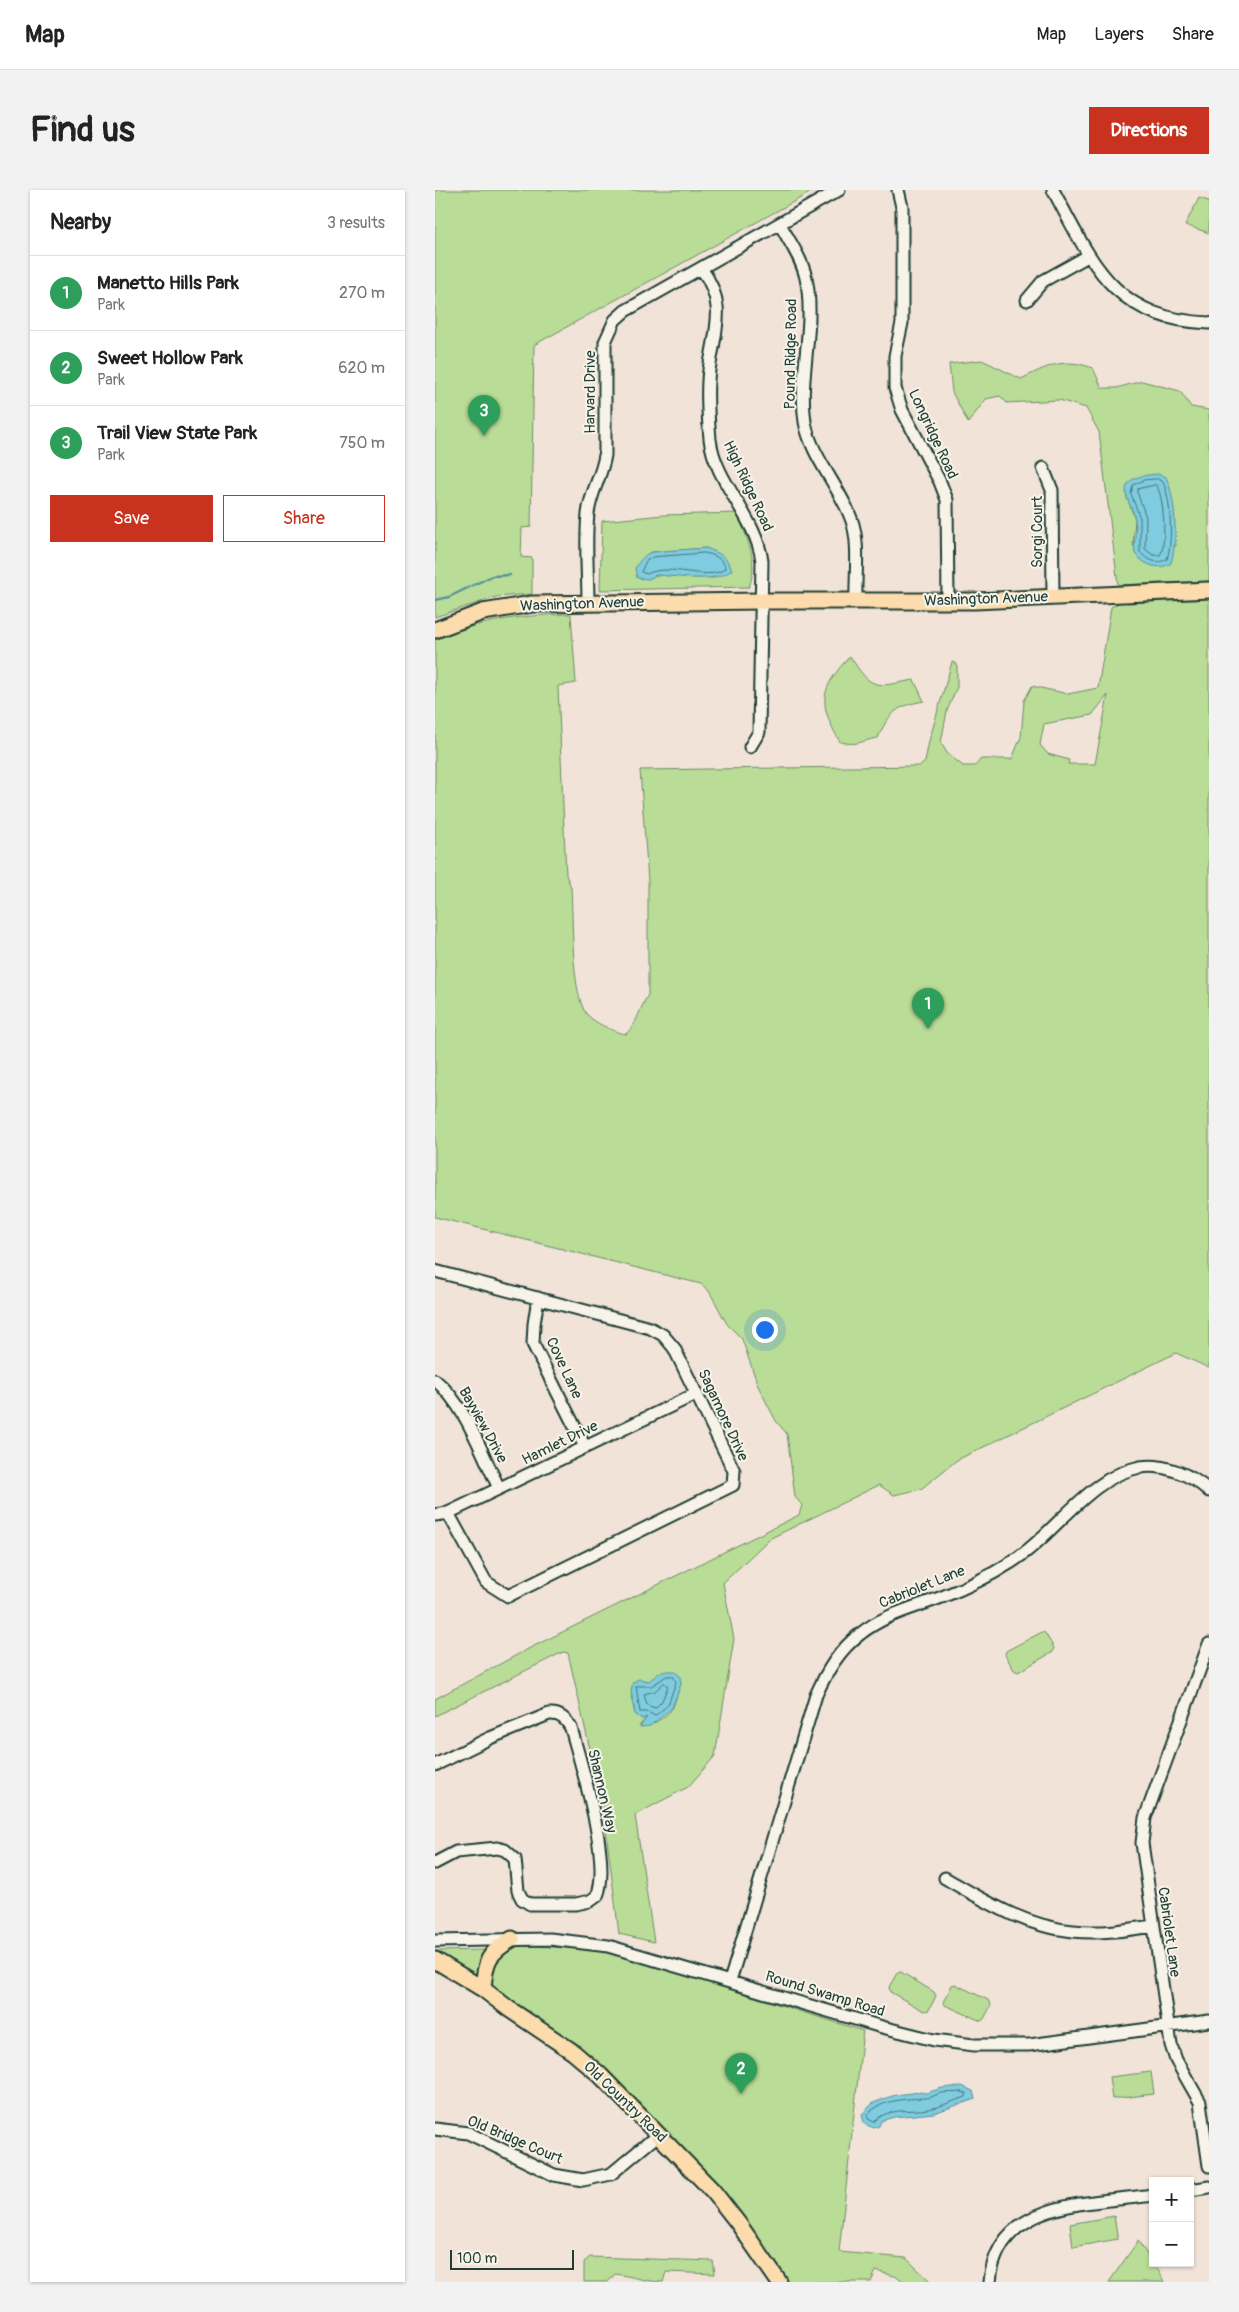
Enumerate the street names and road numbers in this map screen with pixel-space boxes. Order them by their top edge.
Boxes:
street label: Pound Ridge Road [781,298,801,410]
street label: Harvard Drive [581,350,600,434]
street label: Longridge Road [904,386,962,482]
street label: High Ridge Road [719,438,777,534]
street label: Sorgi Court [1028,495,1047,568]
street label: Washington Avenue [924,587,1049,611]
street label: Washington Avenue [520,592,645,616]
street label: Cove Lane [542,1334,587,1402]
street label: Sagamore Drive [693,1366,753,1465]
street label: Bayview Drive [454,1384,512,1467]
street label: Hamlet Drive [519,1416,602,1470]
street label: Cabriolet Lane [876,1561,968,1613]
street label: Shannon Way [583,1747,621,1835]
street label: Cabriolet Lane [1153,1886,1185,1979]
street label: Round Swamp Road [763,1967,887,2021]
street label: Old Country Road [579,2057,671,2147]
street label: Old Bridge Court [464,2111,566,2169]

